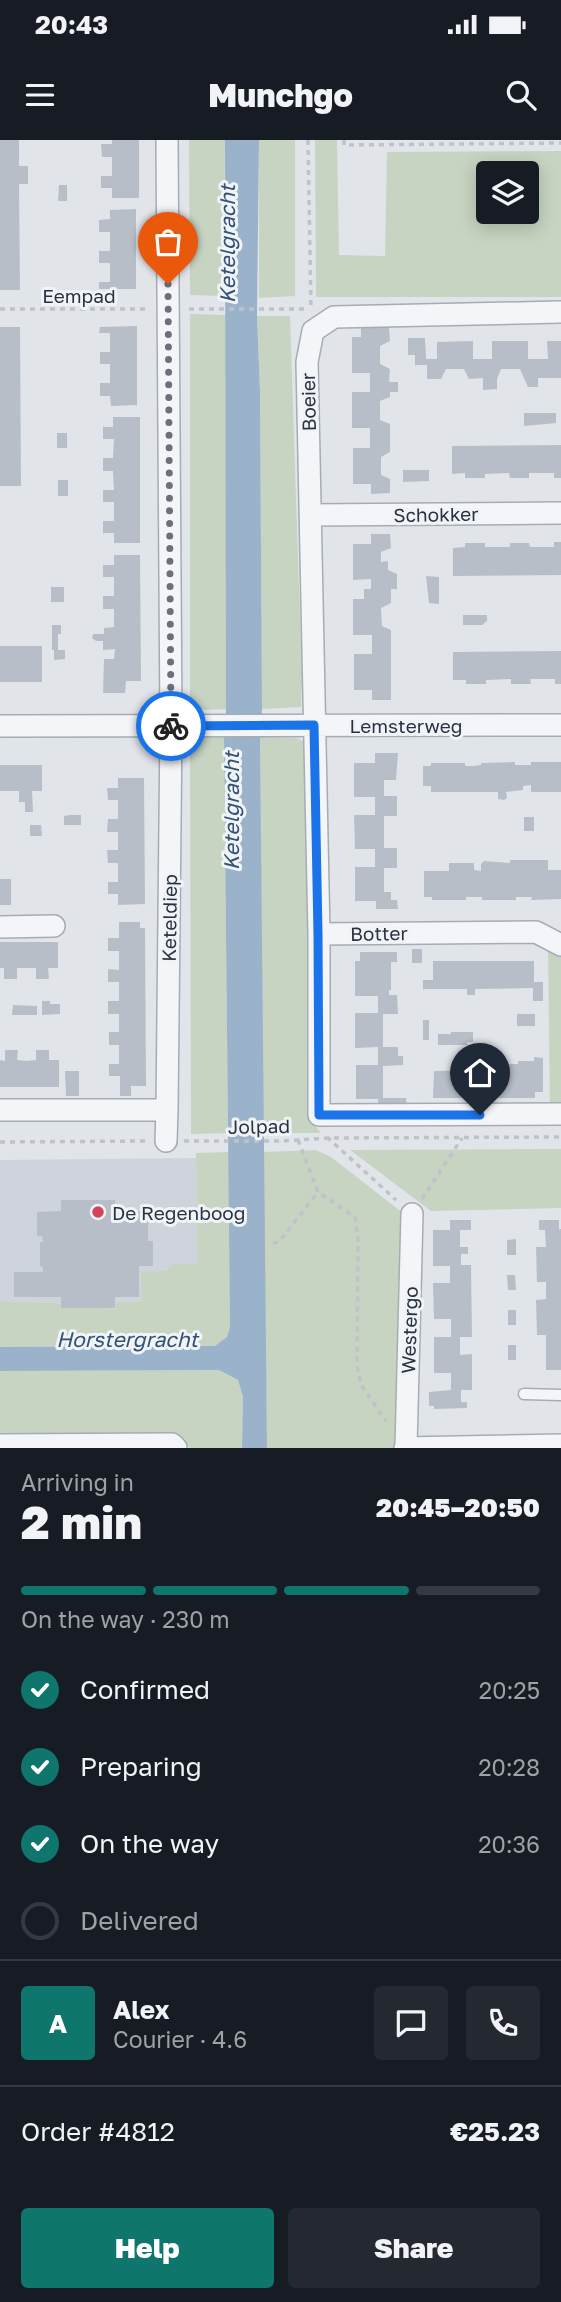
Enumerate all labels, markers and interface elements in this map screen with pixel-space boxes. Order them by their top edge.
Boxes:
text: 20:43 [35,9,108,40]
icon: menu [21,76,59,114]
text: Munchgo [208,76,353,114]
icon: search [502,76,540,114]
map controls [476,161,539,224]
button: layers [476,161,539,224]
water label: Ketelgracht [214,182,240,303]
pin [138,212,198,284]
icon: bag [149,223,187,261]
street label: Eempad [42,284,116,307]
street label: Boeier [296,372,320,432]
street label: Schokker [393,502,479,526]
courier [136,691,206,761]
icon: bike [152,707,190,745]
street label: Lemsterweg [350,714,462,737]
water label: Ketelgracht [218,749,244,870]
street label: Keteldiep [157,874,181,962]
street label: Botter [350,921,409,945]
pin [450,1043,510,1115]
icon: home [461,1054,499,1092]
street label: Jolpad [228,1114,290,1138]
place label: De Regenboog [112,1201,245,1224]
marker: De Regenboog [90,1204,106,1220]
street label: Westergo [396,1286,422,1374]
water label: Horstergracht [56,1326,200,1352]
text: Arriving in [21,1468,134,1496]
text: 20:45–20:50 [376,1492,540,1523]
text: 2 min [21,1494,142,1549]
text: On the way · 230 m [21,1605,230,1633]
icon: check [21,1671,59,1709]
text: Confirmed [80,1674,210,1705]
text: 20:25 [479,1676,540,1704]
icon: check [21,1748,59,1786]
text: Preparing [80,1751,202,1782]
text: 20:28 [478,1753,540,1781]
icon: check [21,1825,59,1863]
text: On the way [80,1828,219,1859]
text: 20:36 [478,1830,540,1858]
text: Delivered [80,1905,199,1936]
button: chat [374,1986,448,2060]
button: phone [466,1986,540,2060]
text: Alex [113,1994,170,2025]
text: A [49,2008,67,2039]
text: Courier · 4.6 [113,2025,247,2053]
text: Order #4812 [21,2116,175,2147]
text: €25.23 [450,2116,540,2147]
button: Help [21,2208,274,2288]
button: Share [288,2208,540,2288]

